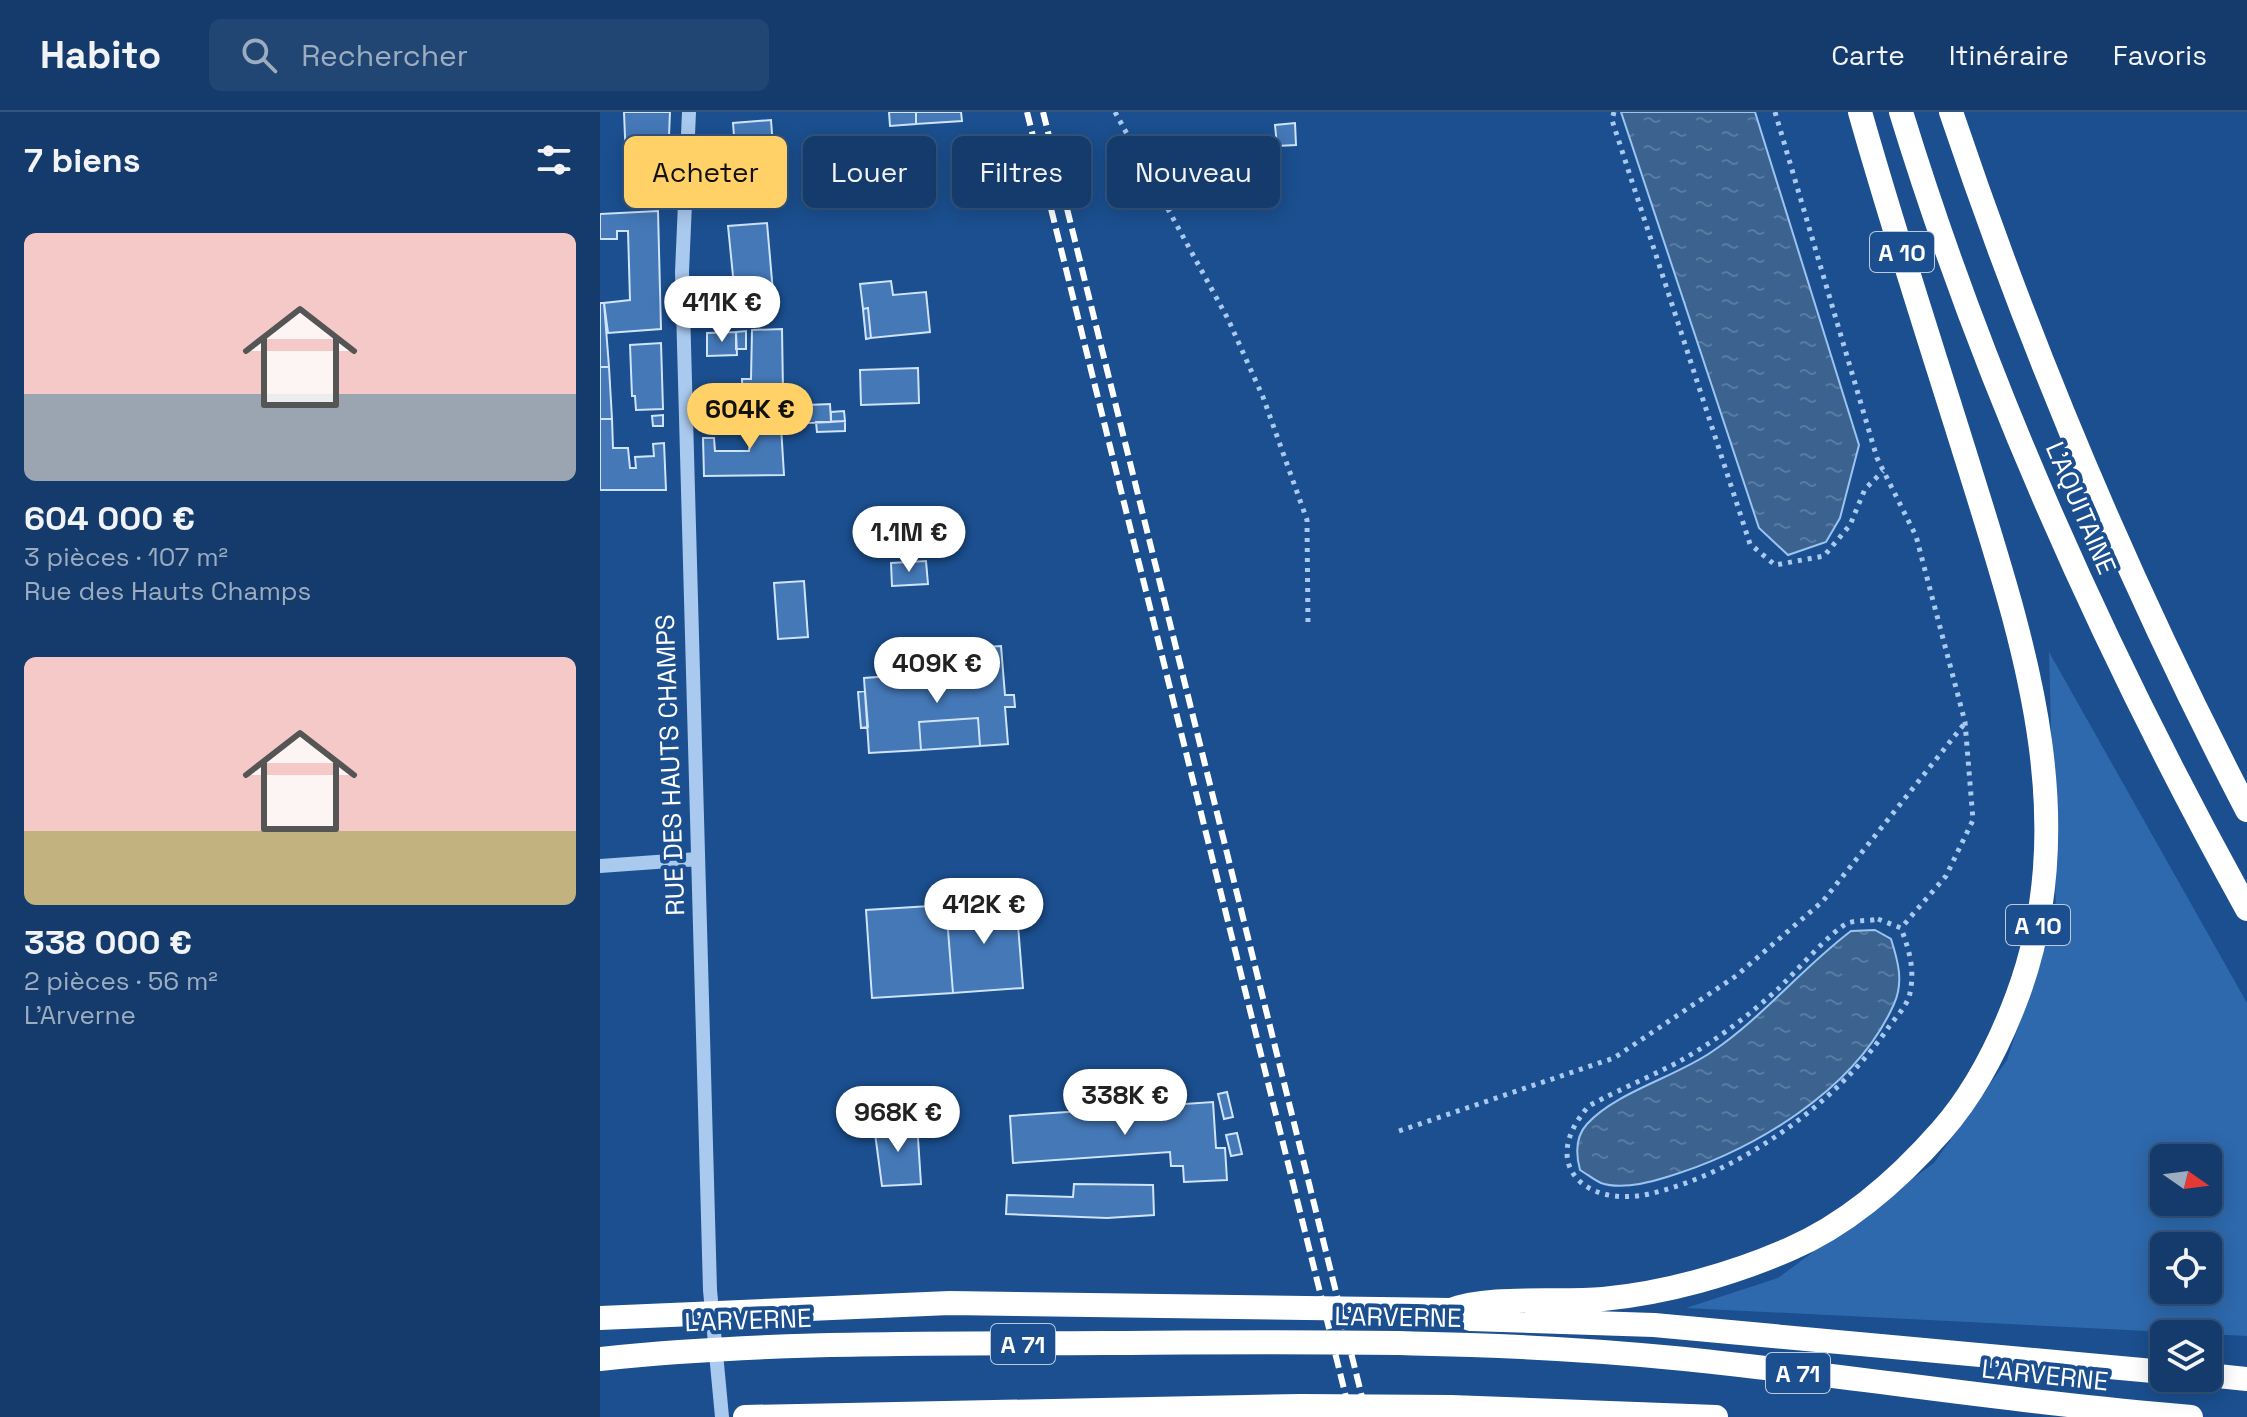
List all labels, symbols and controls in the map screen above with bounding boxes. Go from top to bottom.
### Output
search box [209,19,769,91]
text: Habito [40,31,161,79]
icon: search [237,33,281,77]
text: Rechercher [301,36,468,75]
text: Carte [1831,37,1905,73]
text: Itinéraire [1949,37,2069,73]
text: Favoris [2113,37,2207,73]
chip: Acheter [624,136,787,208]
chip: Louer [803,136,936,208]
chip: Filtres [952,136,1091,208]
chip: Nouveau [1107,136,1280,208]
icon: filters [532,138,576,182]
text: 7 biens [24,139,141,182]
road number: A 10 [1870,232,1934,272]
pin: 411K € [657,276,787,344]
icon: home [228,285,372,429]
text: 411K € [682,285,762,319]
pin: 604K € [685,383,815,451]
text: 604K € [705,392,795,426]
street label: L'AQUITAINE [2038,437,2124,579]
text: 604 000 € [24,497,195,540]
pin: 1.1M € [844,506,974,574]
text: 1.1M € [870,515,948,549]
text: 3 pièces · 107 m² [24,540,228,574]
text: Rue des Hauts Champs [24,574,311,608]
street label: RUE DES HAUTS CHAMPS [648,614,692,916]
pin: 409K € [872,637,1002,705]
text: 409K € [892,646,982,680]
icon: home [228,709,372,853]
pin: 412K € [919,878,1049,946]
text: 412K € [942,887,1026,921]
road number: A 10 [2006,905,2070,945]
text: 338 000 € [24,921,192,964]
text: 2 pièces · 56 m² [24,964,218,998]
text: L'Arverne [24,998,136,1032]
pin: 338K € [1060,1069,1190,1137]
text: 338K € [1081,1078,1169,1112]
pin: 968K € [833,1086,963,1154]
text: 968K € [854,1095,942,1129]
north arrow [2150,1144,2222,1216]
map controls [2150,1144,2222,1392]
button: locate [2150,1232,2222,1304]
street label: L'ARVERNE [1334,1299,1462,1335]
street label: L'ARVERNE [684,1301,812,1339]
button: layers [2150,1320,2222,1392]
road number: A 71 [991,1324,1055,1364]
street label: L'ARVERNE [1980,1351,2110,1399]
road number: A 71 [1766,1353,1830,1393]

